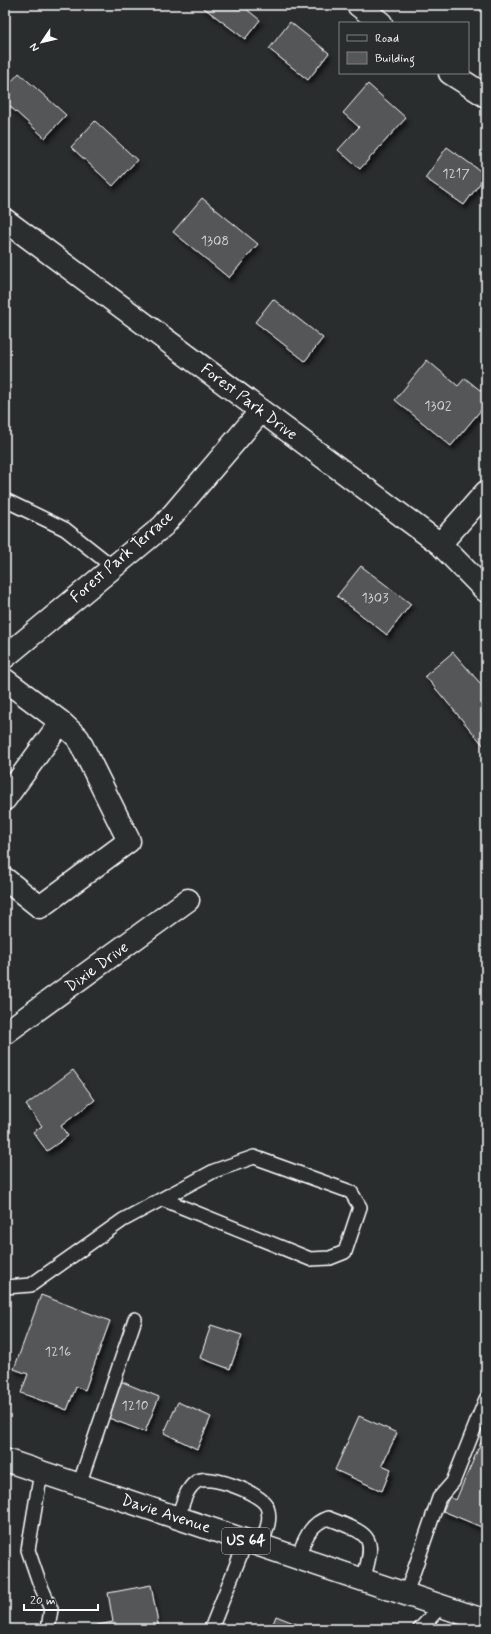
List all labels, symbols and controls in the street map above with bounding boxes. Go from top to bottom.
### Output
north arrow [22,22,62,62]
legend [339,22,469,74]
text: Road [375,31,399,47]
text: N [27,40,42,54]
text: Building [375,51,415,68]
house number: 1217 [442,165,470,183]
house number: 1308 [201,232,229,250]
street label: Forest Park Drive [196,359,302,445]
house number: 1302 [424,397,452,415]
street label: Forest Park Terrace [66,506,178,608]
house number: 1303 [362,589,388,607]
street label: Dixie Drive [61,937,133,997]
house number: 1216 [45,1343,71,1361]
house number: 1210 [122,1397,149,1415]
street label: Davie Avenue [119,1490,213,1538]
road number: US 64 [222,1528,270,1554]
scale bar [24,1586,98,1612]
text: 20 m [30,1593,56,1609]

